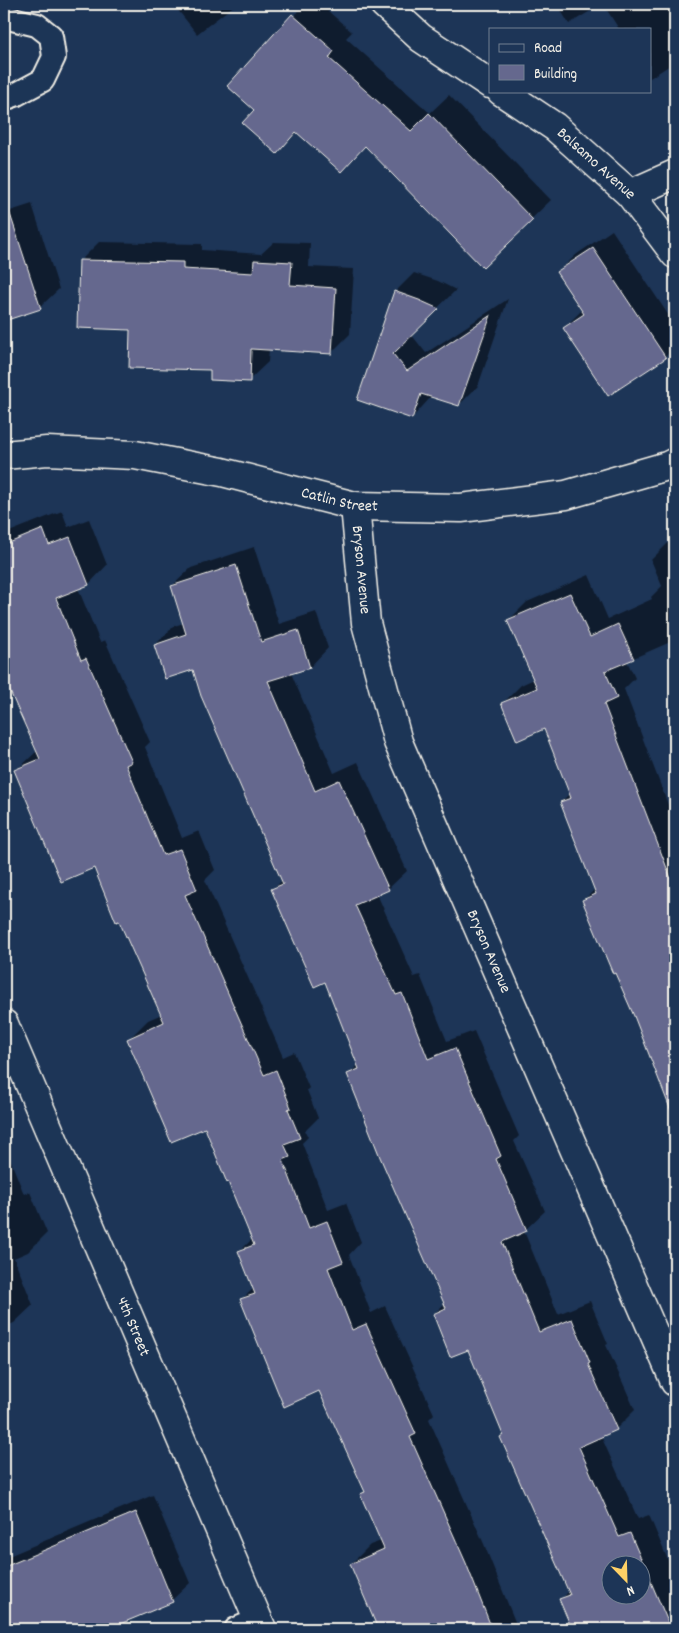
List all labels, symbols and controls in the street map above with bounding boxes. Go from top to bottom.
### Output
legend [489,28,652,92]
text: Road [534,38,562,60]
text: Building [534,64,577,86]
street label: Balsamo Avenue [552,122,642,204]
street label: Catlin Street [299,481,378,518]
street label: Bryson Avenue [345,524,377,615]
street label: Bryson Avenue [460,906,517,997]
street label: 4th Street [110,1293,156,1360]
north arrow [602,1556,652,1606]
text: N [623,1580,637,1601]

